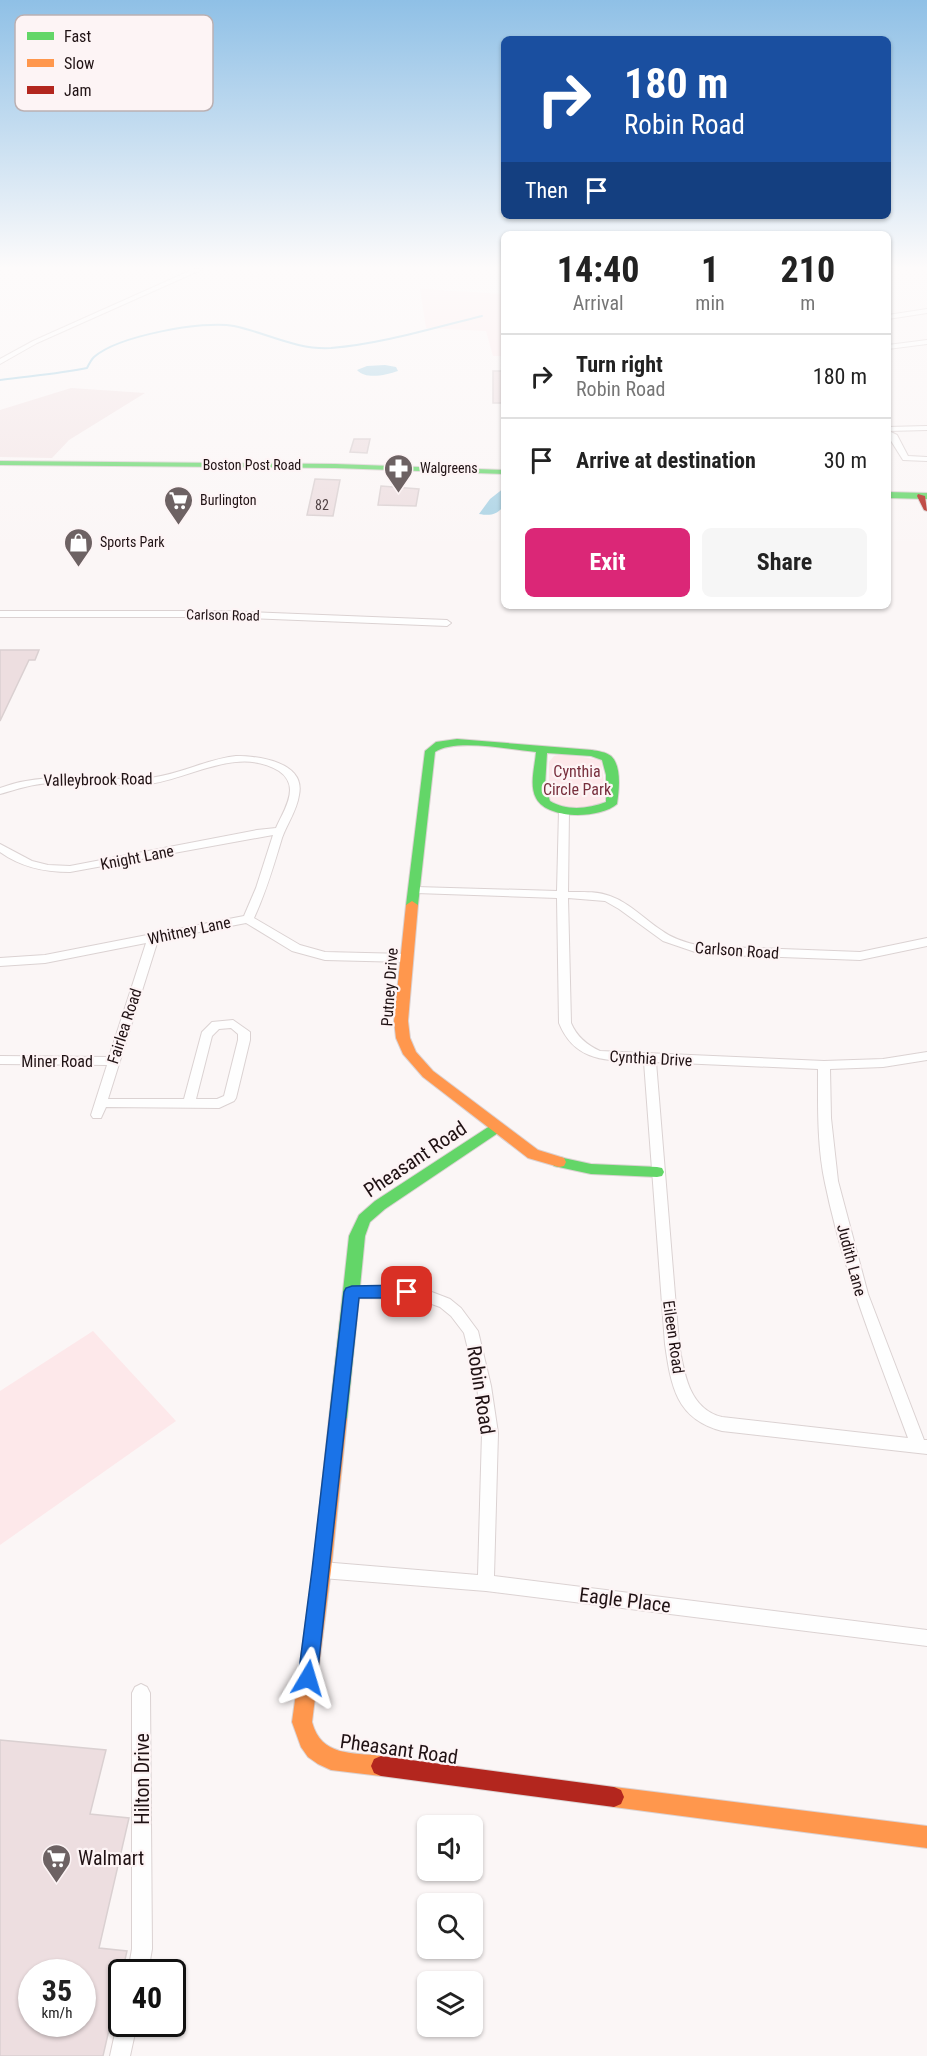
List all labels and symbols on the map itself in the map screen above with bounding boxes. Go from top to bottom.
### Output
legend [15,15,213,111]
text: Fast [64,27,91,46]
text: Slow [64,54,94,73]
text: Jam [64,81,91,100]
pharmacy icon: Walgreens [383,452,415,494]
street label: Boston Post Road [203,457,301,473]
place label: Walgreens [420,460,478,476]
supermarket icon: Burlington [163,484,195,526]
place label: Burlington [200,492,257,508]
house number: 82 [315,497,329,513]
shop icon: Sports Park [63,526,95,568]
place label: Sports Park [100,534,165,550]
street label: Carlson Road [186,606,260,624]
park label: Cynthia Circle Park [543,762,612,799]
street label: Valleybrook Road [43,769,153,790]
street label: Knight Lane [99,841,175,874]
street label: Whitney Lane [146,912,232,949]
street label: Carlson Road [694,938,780,963]
street label: Putney Drive [377,947,402,1027]
street label: Fairlea Road [103,986,146,1066]
street label: Cynthia Drive [609,1047,693,1070]
street label: Miner Road [21,1052,93,1071]
street label: Pheasant Road [359,1116,471,1202]
street label: Judith Lane [833,1222,870,1298]
pin [381,1266,432,1317]
street label: Eileen Road [659,1299,688,1375]
street label: Robin Road [462,1344,500,1436]
street label: Eagle Place [578,1582,672,1618]
position arrow [276,1646,340,1710]
street label: Pheasant Road [339,1729,459,1769]
street label: Hilton Drive [130,1733,154,1825]
supermarket icon: Walmart [41,1842,73,1884]
place label: Walmart [78,1846,144,1870]
speed limit sign: 40 [108,1959,186,2037]

